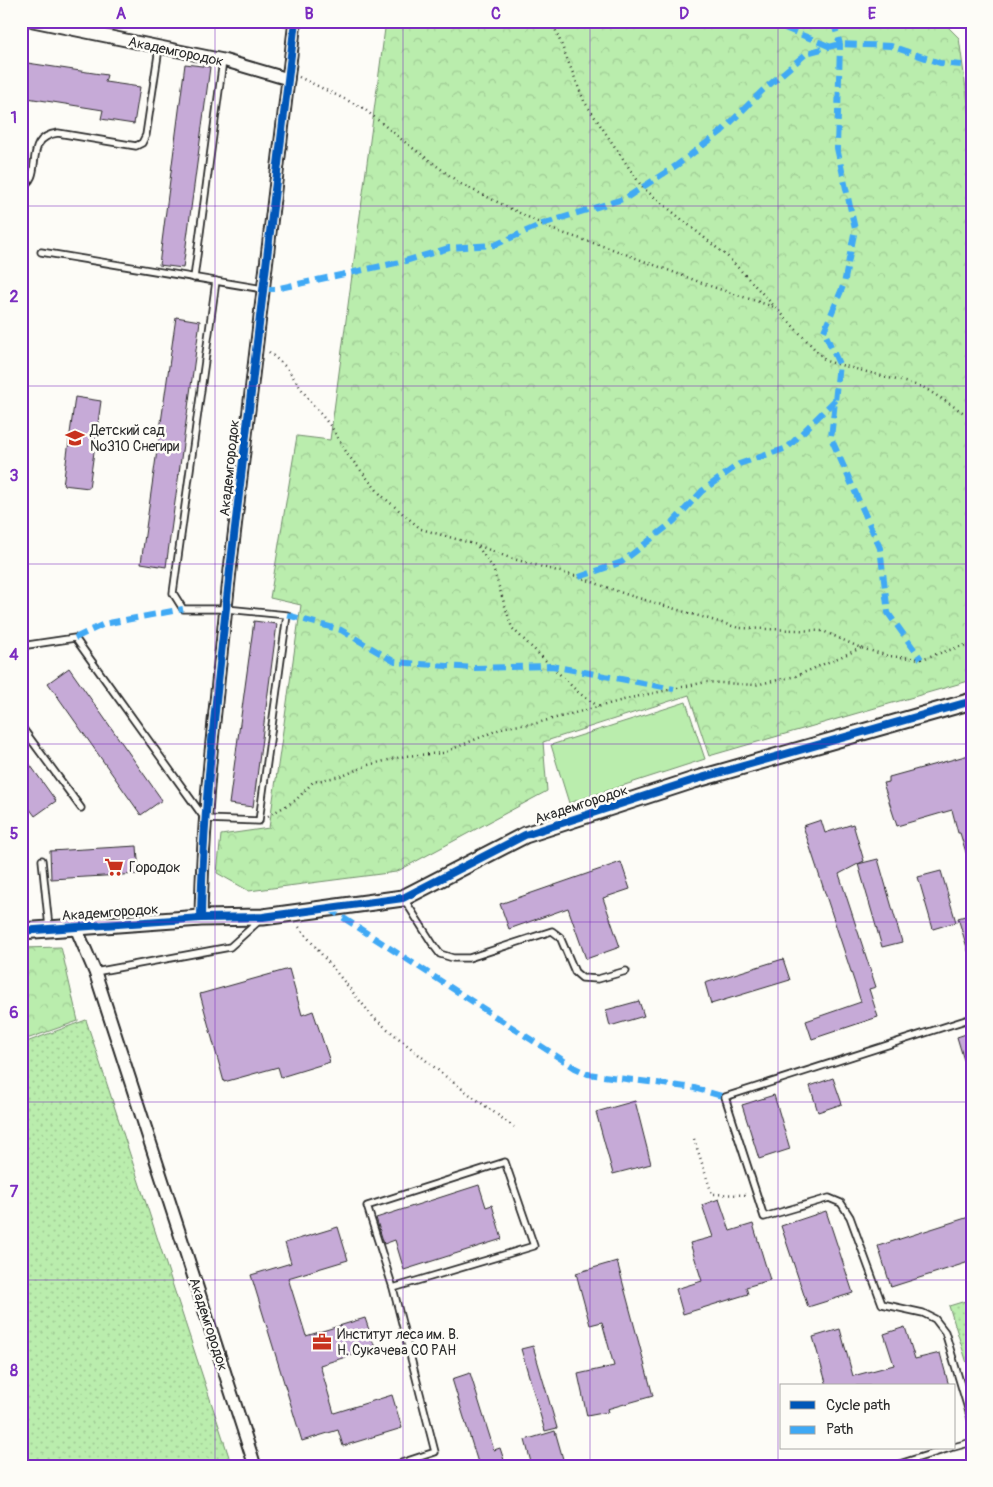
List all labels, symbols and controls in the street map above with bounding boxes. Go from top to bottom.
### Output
text: A [116,4,127,24]
text: B [304,4,314,24]
text: C [491,4,501,24]
text: D [679,4,689,24]
text: E [868,4,877,24]
street label: Академгородок [127,33,225,70]
text: 1 [11,108,17,128]
text: 2 [10,287,19,307]
street label: Академгородок [216,419,243,517]
place label: Детский сад №310 Снегири [89,422,179,455]
school or university icon: Детский сад №310 Снегири [64,427,86,449]
text: 3 [10,466,19,486]
text: 4 [9,645,19,665]
street label: Академгородок [532,781,630,828]
text: 5 [10,824,19,844]
supermarket icon: Городок [103,856,125,878]
place label: Городок [129,859,181,876]
street label: Академгородок [61,901,159,924]
text: 6 [9,1003,19,1023]
text: 7 [10,1182,19,1202]
street label: Академгородок [185,1275,232,1373]
place label: Институт леса им. В. Н. Сукачева СО РАН [337,1326,459,1359]
office icon: Институт леса им. В. Н. Сукачева СО РАН [311,1331,333,1353]
text: 8 [10,1361,18,1381]
legend [780,1384,956,1450]
text: Cycle path [826,1396,890,1415]
text: Path [826,1420,853,1439]

